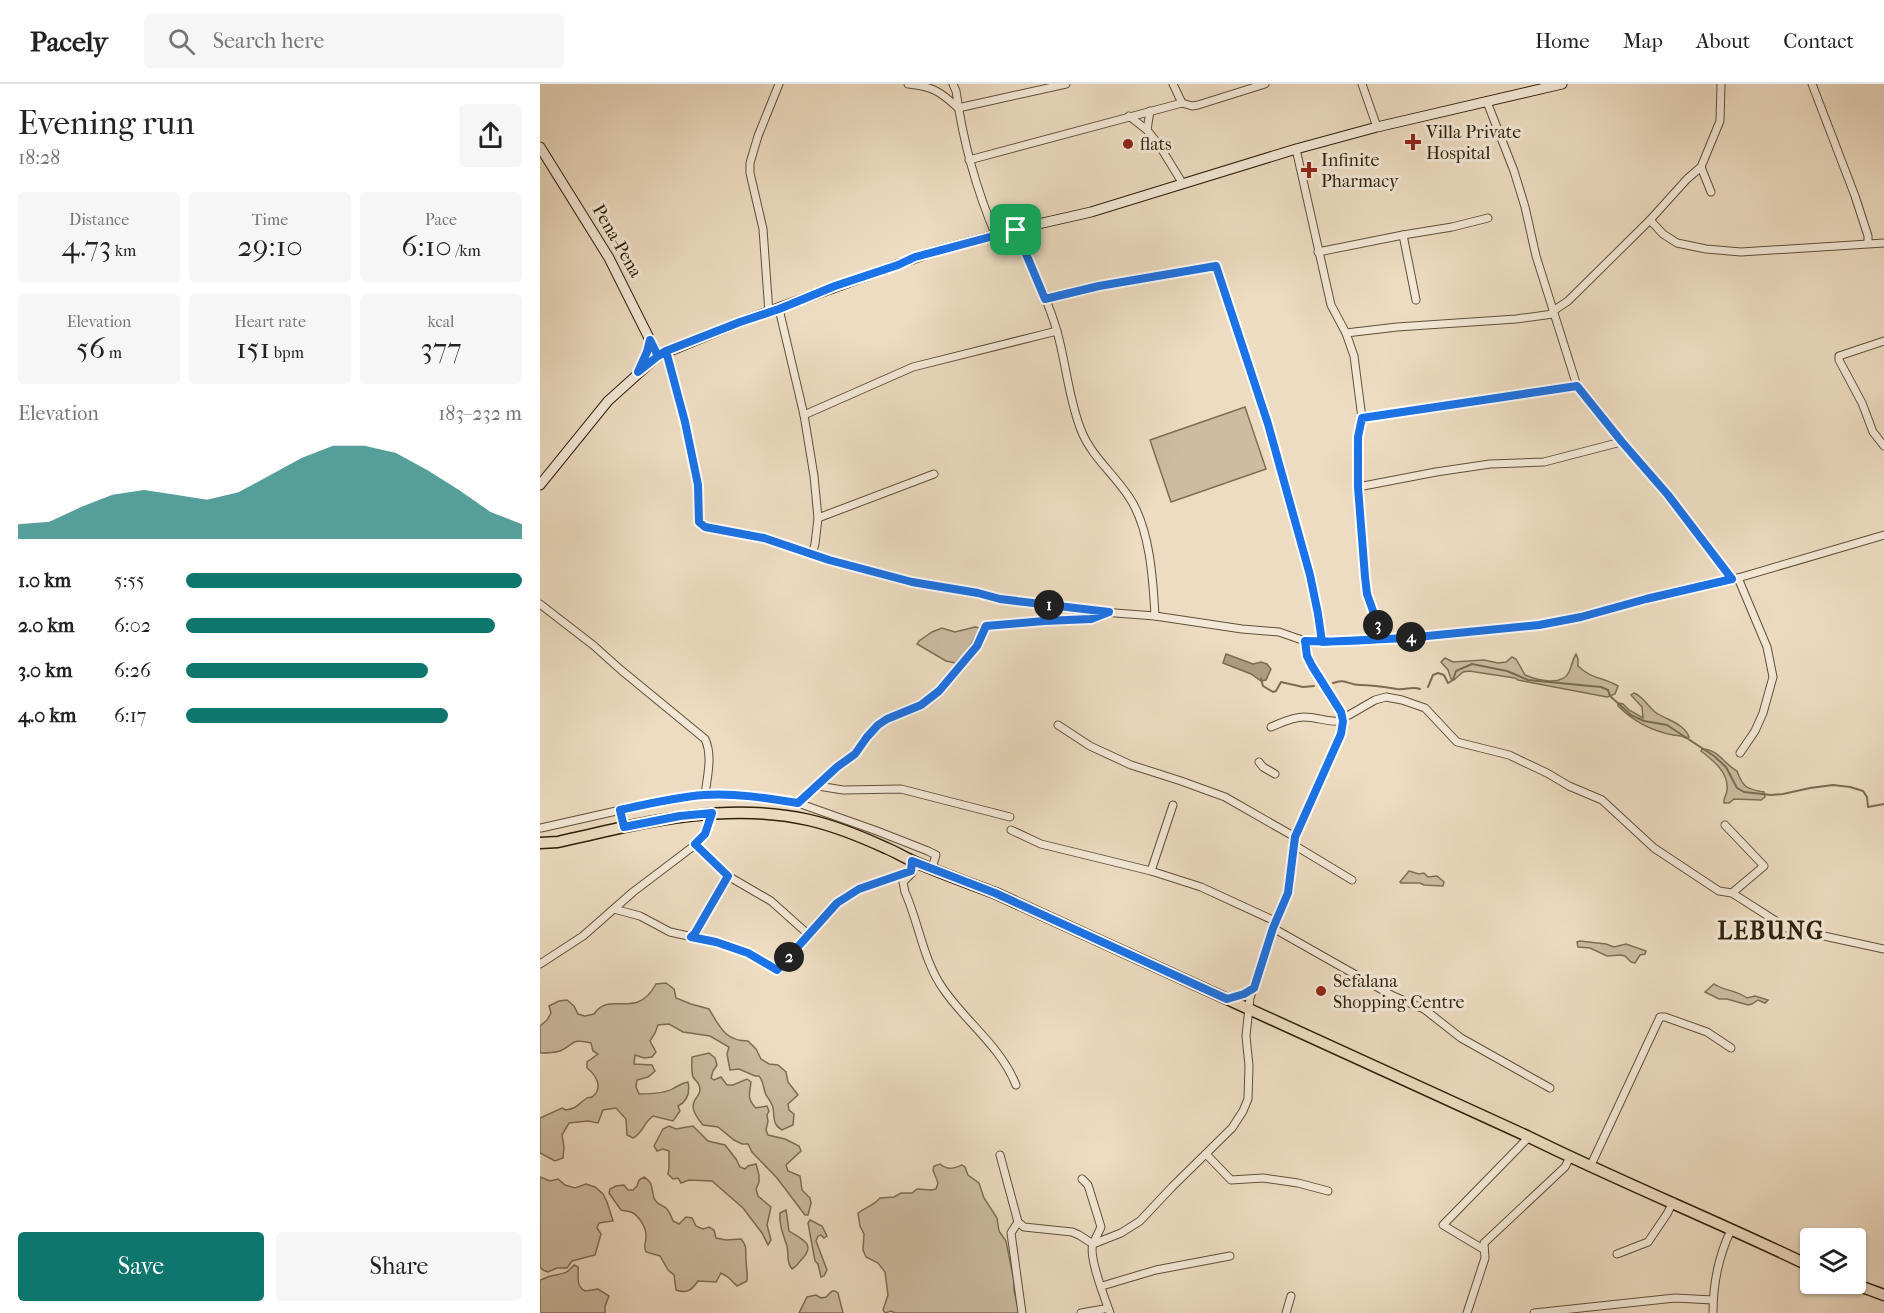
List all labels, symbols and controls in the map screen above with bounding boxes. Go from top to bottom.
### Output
search box [144,14,564,68]
text: Pacely [30,25,108,58]
icon: search [165,25,198,58]
text: Search here [213,28,324,54]
text: Home [1535,29,1590,53]
text: Map [1623,29,1663,53]
text: About [1696,29,1750,53]
text: Contact [1783,29,1854,53]
text: Evening run [18,104,195,143]
button: share [459,104,522,167]
place label: Villa Private Hospital [1425,122,1521,164]
marker: Villa Private Hospital [1404,133,1422,151]
place label: flats [1140,134,1172,155]
marker: flats [1121,137,1135,151]
text: 18:28 [18,146,60,169]
place label: Infinite Pharmacy [1321,150,1400,192]
marker: Infinite Pharmacy [1302,163,1316,177]
street label: Pena-Pena [588,201,647,282]
pin [990,204,1041,255]
text: Distance [69,210,129,229]
text: Time [252,210,288,229]
text: Pace [425,210,457,229]
icon: arrive [999,213,1032,246]
text: 4.73 [62,229,111,264]
text: 29:10 [237,229,303,264]
text: 6:10 [401,229,452,264]
text: km [111,241,136,260]
text: /km [452,241,481,260]
text: Elevation [67,312,131,331]
text: Heart rate [234,312,306,331]
text: kcal [428,312,454,331]
text: 56 [76,331,105,366]
text: 151 [236,331,270,366]
text: 377 [420,331,462,366]
text: m [105,343,122,362]
text: bpm [270,343,304,362]
text: Elevation [18,402,99,425]
text: 183–232 m [438,402,522,425]
text: 1.0 km [18,569,71,592]
text: 5:55 [114,569,145,592]
pin: 1 [1034,590,1064,620]
text: 1 [1046,595,1052,614]
pin: 3 [1363,610,1393,640]
text: 2.0 km [18,614,74,637]
text: 6:02 [114,614,151,637]
text: 3 [1375,615,1381,634]
pin: 4 [1396,622,1426,652]
text: 4 [1406,627,1416,646]
text: 3.0 km [18,659,72,682]
text: 6:26 [114,659,151,682]
text: 4.0 km [18,704,76,727]
text: 6:17 [114,704,146,727]
district label: LEBUNG [1717,917,1825,945]
pin: 2 [774,942,804,972]
text: 2 [785,947,793,966]
place label: Sefalana Shopping Centre [1333,971,1464,1013]
marker: Sefalana Shopping Centre [1314,984,1328,998]
map controls [1800,1228,1866,1294]
button: layers [1800,1228,1866,1294]
button: Save [18,1232,264,1301]
button: Share [276,1232,522,1301]

